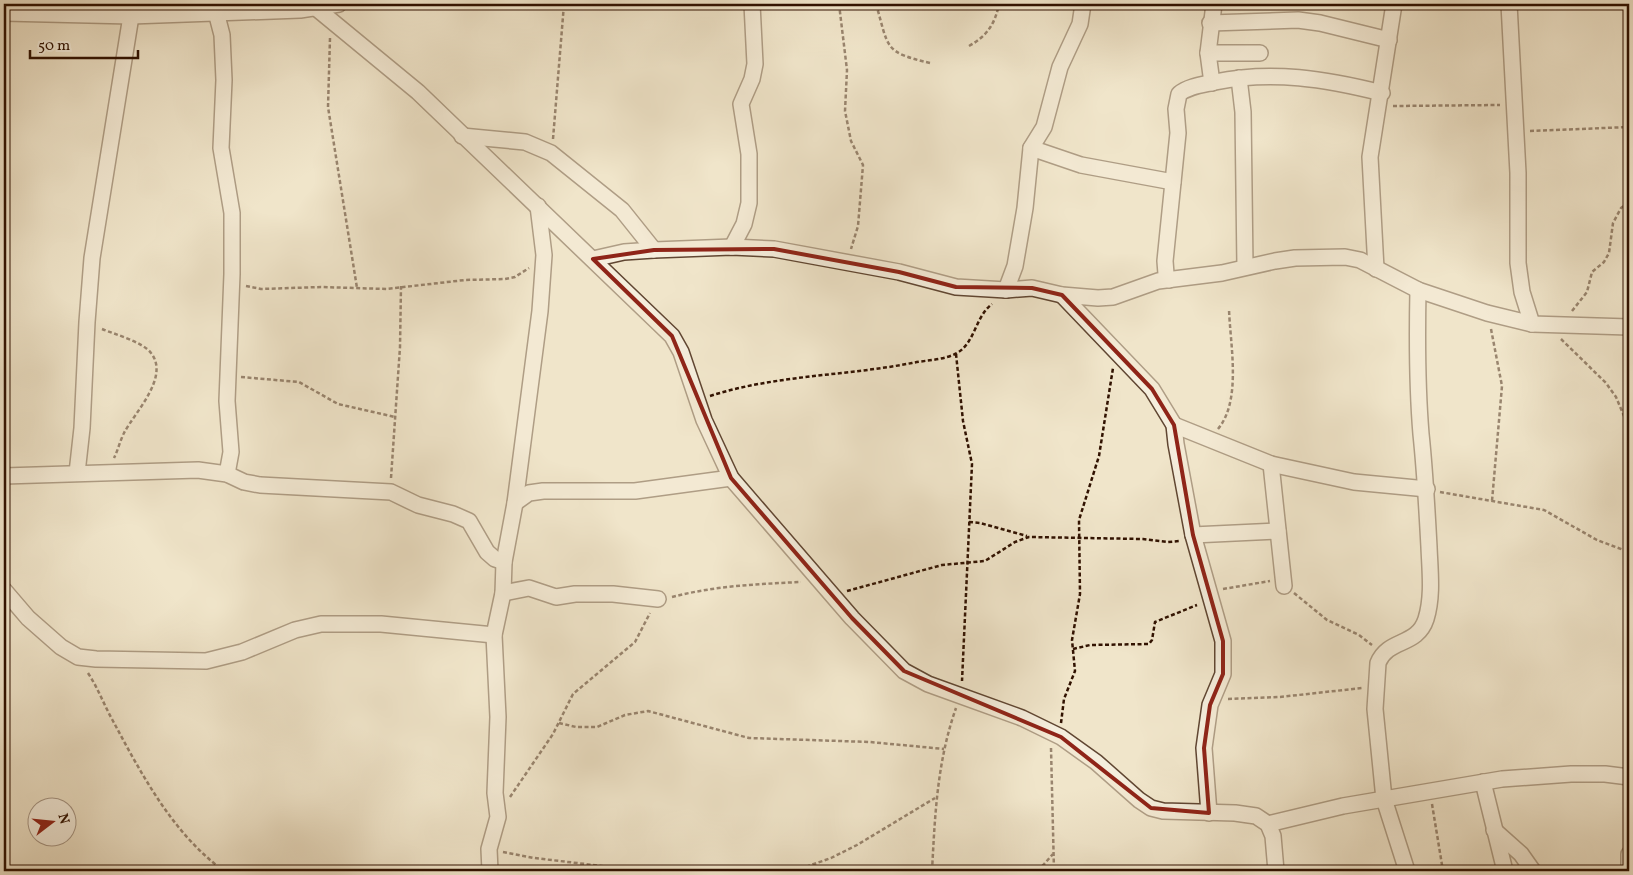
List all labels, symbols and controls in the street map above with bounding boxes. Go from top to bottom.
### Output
scale bar [30,28,138,60]
text: 50 m [38,36,70,57]
north arrow [28,798,78,848]
text: N [53,811,74,826]

